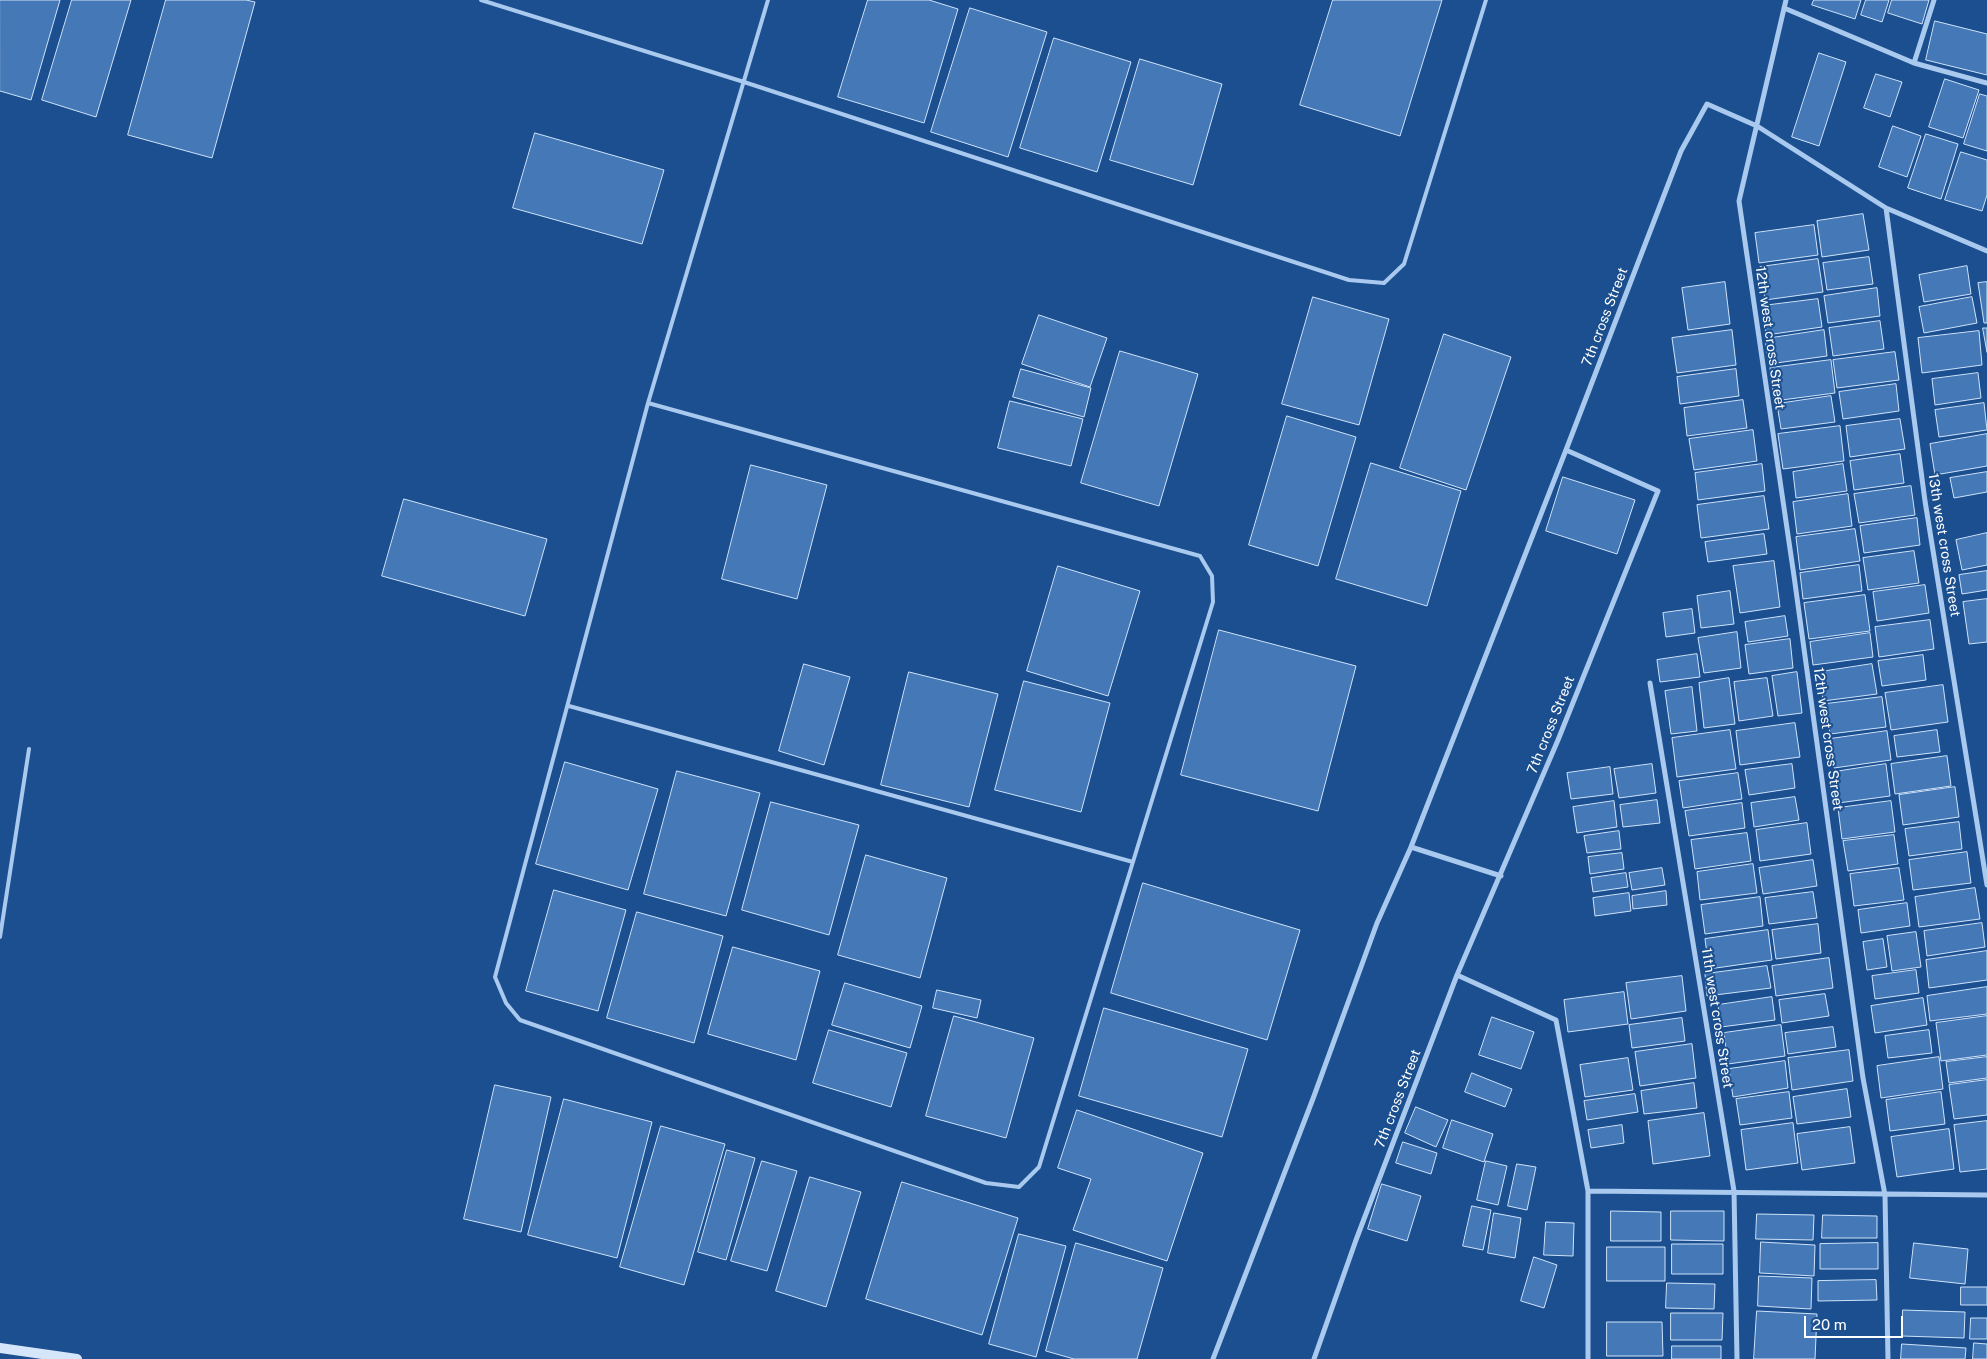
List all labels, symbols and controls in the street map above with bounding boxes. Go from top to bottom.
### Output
street label: 7th cross Street [1578,265,1632,369]
street label: 12th west cross Street [1752,265,1788,411]
street label: 13th west cross Street [1924,472,1964,618]
street label: 12th west cross Street [1810,666,1846,812]
street label: 7th cross Street [1524,673,1578,777]
street label: 11th west cross Street [1698,947,1736,1089]
street label: 7th cross Street [1371,1047,1425,1151]
scale bar [1807,1306,1906,1338]
text: 20 m [1812,1316,1847,1333]

